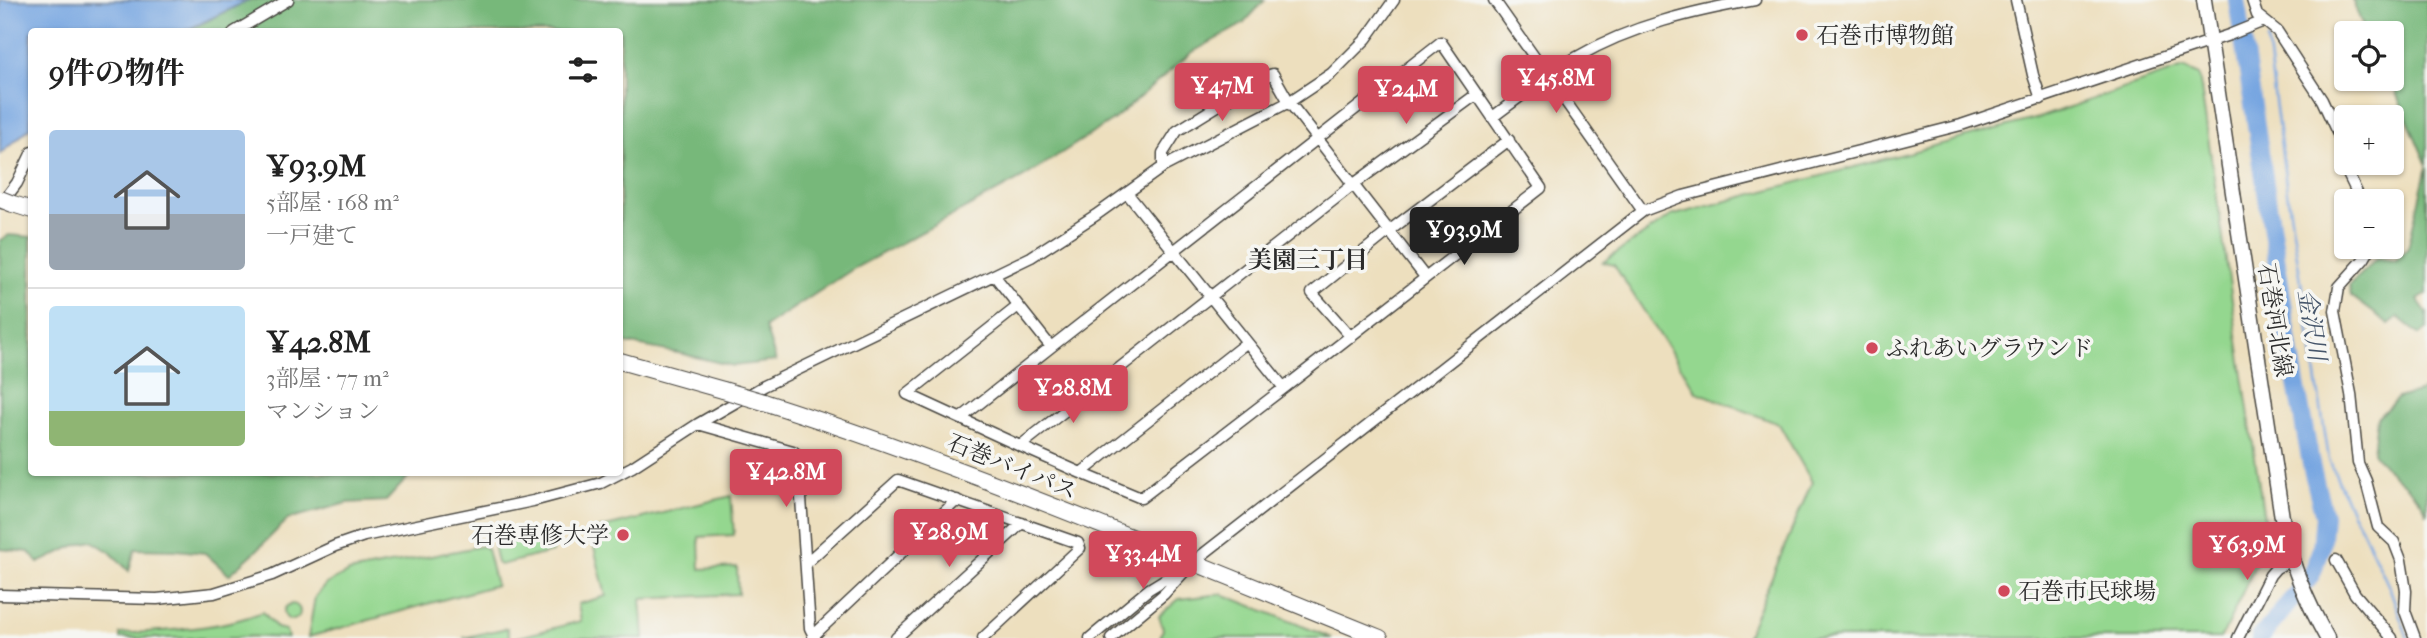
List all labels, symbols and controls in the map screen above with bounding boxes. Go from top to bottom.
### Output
map controls [2334,21,2404,259]
button: locate [2334,21,2404,91]
place label: 石巻市博物館 [1816,22,1954,49]
marker: 石巻市博物館 [1794,27,1810,43]
icon: filters [564,51,602,89]
pin: ¥45.8M [1499,55,1613,115]
text: 9件の物件 [49,56,185,91]
pin: ¥47M [1181,64,1263,123]
text: ¥45.8M [1517,64,1595,91]
pin: ¥24M [1365,66,1447,126]
text: ¥47M [1191,72,1253,99]
text: ¥24M [1374,75,1438,102]
button: + [2334,105,2404,175]
text: ¥93.9M [266,149,366,184]
icon: home [105,158,189,242]
text: 5部屋 · 168 m² [266,189,399,216]
button: − [2334,189,2404,259]
pin: ¥93.9M [1407,208,1521,267]
text: ¥93.9M [1426,216,1502,243]
text: 一戸建て [266,222,358,249]
district label: 美園三丁目 [1248,246,1368,274]
street label: 石巻河北線 [2253,261,2297,379]
water label: 金沢川 [2293,287,2332,366]
text: ¥42.8M [266,325,371,360]
icon: home [105,334,189,418]
place label: ふれあいグラウンド [1886,335,2093,362]
marker: ふれあいグラウンド [1864,340,1880,356]
text: 3部屋 · 77 m² [266,365,389,392]
pin: ¥28.8M [1016,366,1130,425]
text: ¥28.8M [1034,374,1112,401]
text: マンション [266,398,380,425]
street label: 石巻バイパス [943,429,1081,505]
pin: ¥42.8M [729,449,843,509]
text: ¥42.8M [746,458,826,485]
pin: ¥28.9M [892,510,1006,569]
text: ¥28.9M [910,518,988,545]
place label: 石巻専修大学 [471,522,609,549]
pin: ¥63.9M [2190,522,2304,582]
marker: 石巻専修大学 [615,527,631,543]
text: ¥63.9M [2209,531,2286,558]
pin: ¥33.4M [1086,532,1200,591]
text: ¥33.4M [1105,540,1181,567]
place label: 石巻市民球場 [2018,578,2156,605]
marker: 石巻市民球場 [1996,583,2012,599]

